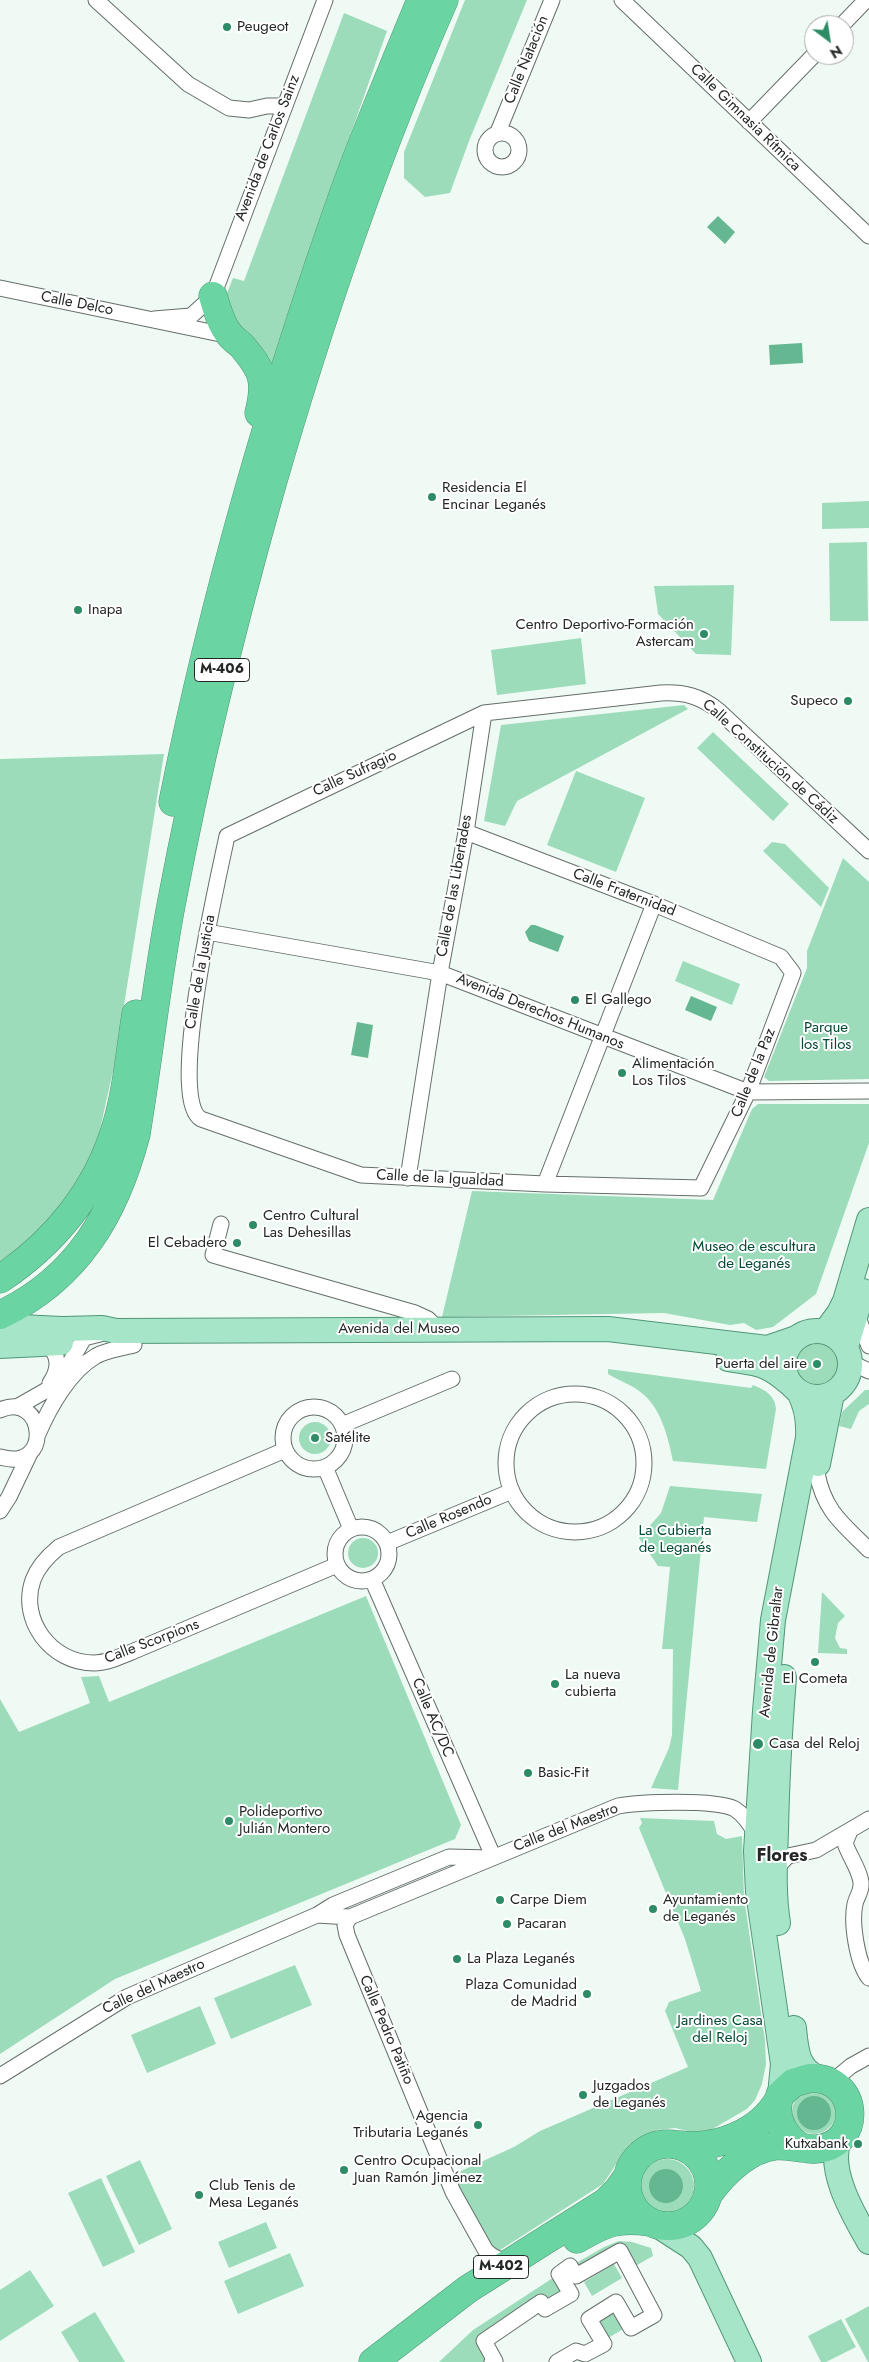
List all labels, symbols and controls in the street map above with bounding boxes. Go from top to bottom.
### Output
street label: Calle Natación [501,13,553,107]
north arrow [804,15,854,65]
place label: Peugeot [237,18,288,36]
marker: Peugeot [221,21,233,33]
text: N [826,41,846,63]
street label: Calle Gimnasia Rítmica [686,61,804,175]
street label: Avenida de Carlos Sainz [232,72,304,224]
street label: Calle Delco [39,288,115,320]
place label: Residencia El Encinar Leganés [442,479,546,514]
marker: Residencia El Encinar Leganés [426,491,438,503]
place label: Inapa [88,601,123,619]
marker: Inapa [72,604,84,616]
place label: Centro Deportivo-Formación Astercam [515,616,694,651]
marker: Centro Deportivo-Formación Astercam [698,628,710,640]
road number: M-406 [194,658,250,682]
place label: Supeco [790,692,838,710]
marker: Supeco [842,695,854,707]
street label: Calle Constitución de Cádiz [698,696,842,828]
street label: Calle Sufragio [310,747,400,801]
street label: Calle de las Libertades [434,814,476,958]
street label: Calle Fraternidad [570,865,678,921]
street label: Calle de la Justicia [182,913,220,1031]
street label: Avenida Derechos Humanos [454,970,626,1054]
place label: El Gallego [585,991,651,1009]
marker: El Gallego [569,994,581,1006]
park label: Parque los Tilos [801,1019,851,1054]
street label: Calle de la Paz [728,1026,780,1120]
place label: Alimentación Los Tilos [632,1055,714,1090]
marker: Alimentación Los Tilos [616,1067,628,1079]
street label: Calle de la Igualdad [376,1167,504,1191]
place label: Centro Cultural Las Dehesillas [263,1207,359,1242]
marker: Centro Cultural Las Dehesillas [247,1219,259,1231]
place label: El Cebadero [148,1234,227,1252]
marker: El Cebadero [231,1237,243,1249]
park label: Museo de escultura de Leganés [692,1238,816,1273]
street label: Avenida del Museo [338,1320,460,1338]
place label: Puerta del aire [715,1355,807,1373]
marker: Puerta del aire [811,1358,823,1370]
place label: Satélite [325,1429,370,1447]
marker: Satélite [309,1432,321,1444]
street label: Calle Rosendo [403,1491,495,1543]
park label: La Cubierta de Leganés [639,1522,711,1557]
street label: Avenida de Gibraltar [756,1585,788,1719]
street label: Calle Scorpions [102,1616,202,1668]
marker: El Cometa [809,1656,821,1668]
place label: La nueva cubierta [565,1666,621,1701]
place label: El Cometa [783,1670,847,1688]
street label: Calle AC/DC [407,1676,457,1760]
marker: La nueva cubierta [549,1678,561,1690]
place label: Casa del Reloj [769,1735,860,1753]
marker: Casa del Reloj [751,1737,765,1751]
place label: Basic-Fit [538,1764,589,1782]
marker: Basic-Fit [522,1767,534,1779]
street label: Calle del Maestro [511,1800,621,1856]
place label: Polideportivo Julián Montero [239,1803,330,1838]
marker: Polideportivo Julián Montero [223,1815,235,1827]
district label: Flores [756,1846,808,1868]
place label: Carpe Diem [510,1891,587,1909]
place label: Ayuntamiento de Leganés [663,1891,748,1926]
marker: Carpe Diem [494,1894,506,1906]
marker: Ayuntamiento de Leganés [647,1903,659,1915]
place label: Pacaran [517,1915,567,1933]
marker: Pacaran [501,1918,513,1930]
place label: La Plaza Leganés [467,1950,575,1968]
marker: La Plaza Leganés [451,1953,463,1965]
street label: Calle del Maestro [100,1955,208,2019]
street label: Calle Pedro Patiño [355,1973,417,2087]
place label: Plaza Comunidad de Madrid [465,1976,577,2011]
marker: Plaza Comunidad de Madrid [581,1988,593,2000]
park label: Jardines Casa del Reloj [677,2012,763,2047]
place label: Juzgados de Leganés [593,2077,666,2112]
marker: Juzgados de Leganés [577,2089,589,2101]
place label: Agencia Tributaria Leganés [353,2107,468,2142]
marker: Agencia Tributaria Leganés [472,2119,484,2131]
place label: Kutxabank [785,2135,848,2153]
marker: Kutxabank [852,2138,864,2150]
place label: Centro Ocupacional Juan Ramón Jiménez [354,2152,482,2187]
marker: Centro Ocupacional Juan Ramón Jiménez [338,2164,350,2176]
place label: Club Tenis de Mesa Leganés [209,2177,299,2212]
marker: Club Tenis de Mesa Leganés [193,2189,205,2201]
road number: M-402 [474,2256,528,2278]

